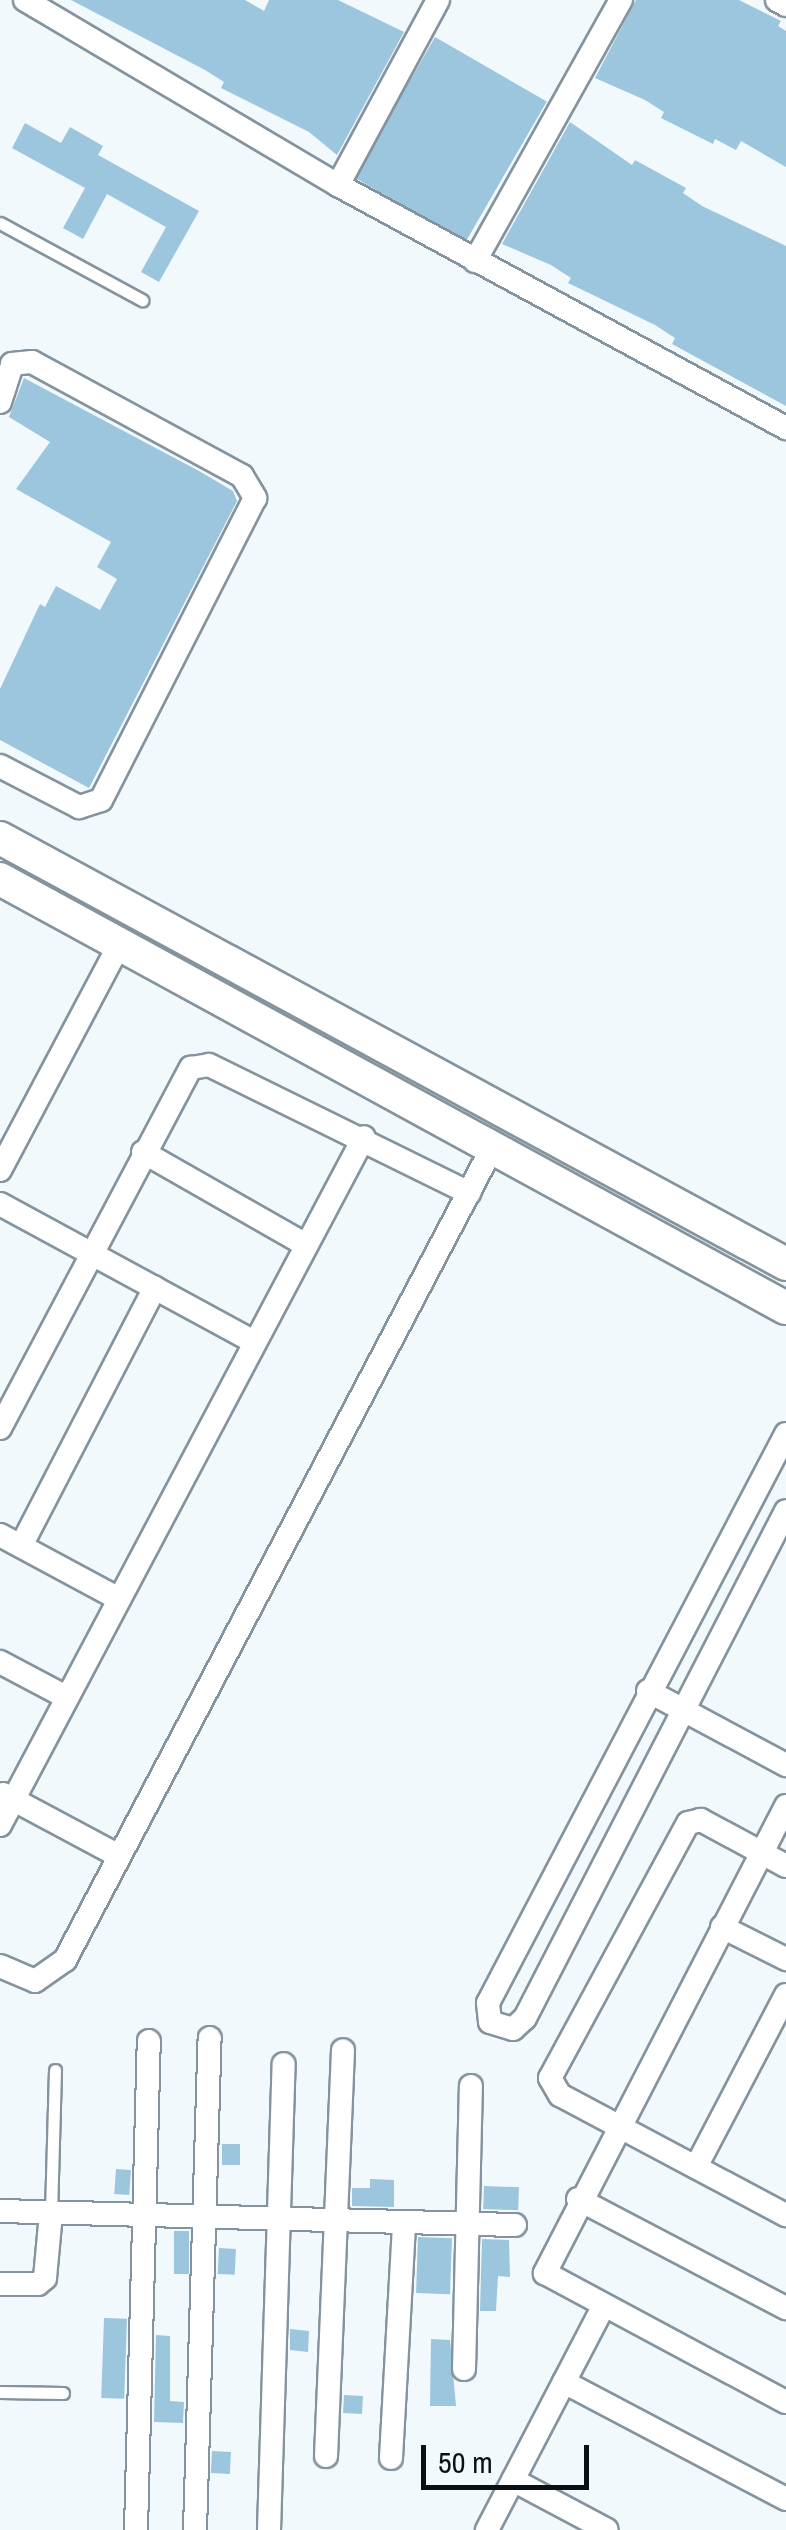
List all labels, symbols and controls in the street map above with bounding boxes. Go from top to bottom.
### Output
scale bar [426,2425,594,2487]
text: 50 m [438,2442,493,2482]

